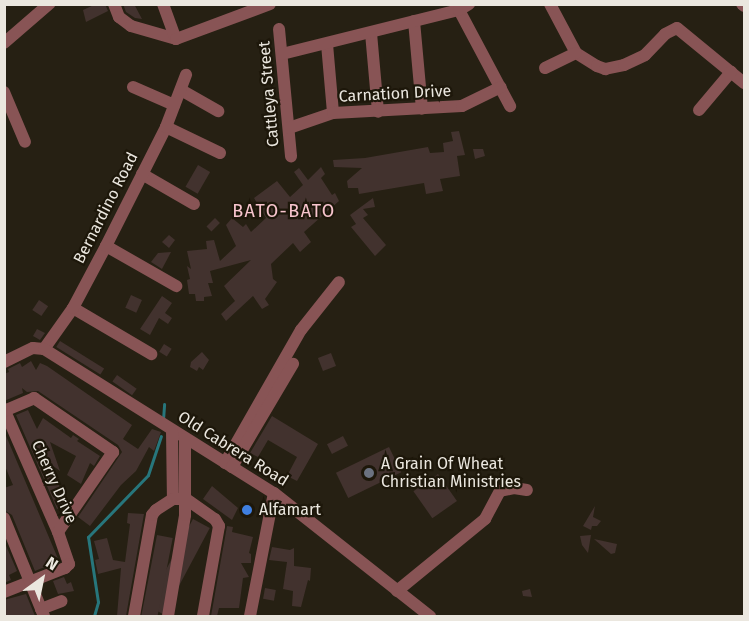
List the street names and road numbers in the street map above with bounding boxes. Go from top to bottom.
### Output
street label: Cattleya Street [255,40,283,148]
street label: Carnation Drive [338,81,452,107]
street label: Bernardino Road [70,149,142,267]
street label: Old Cabrera Road [174,407,292,491]
street label: Cherry Drive [27,437,81,527]

